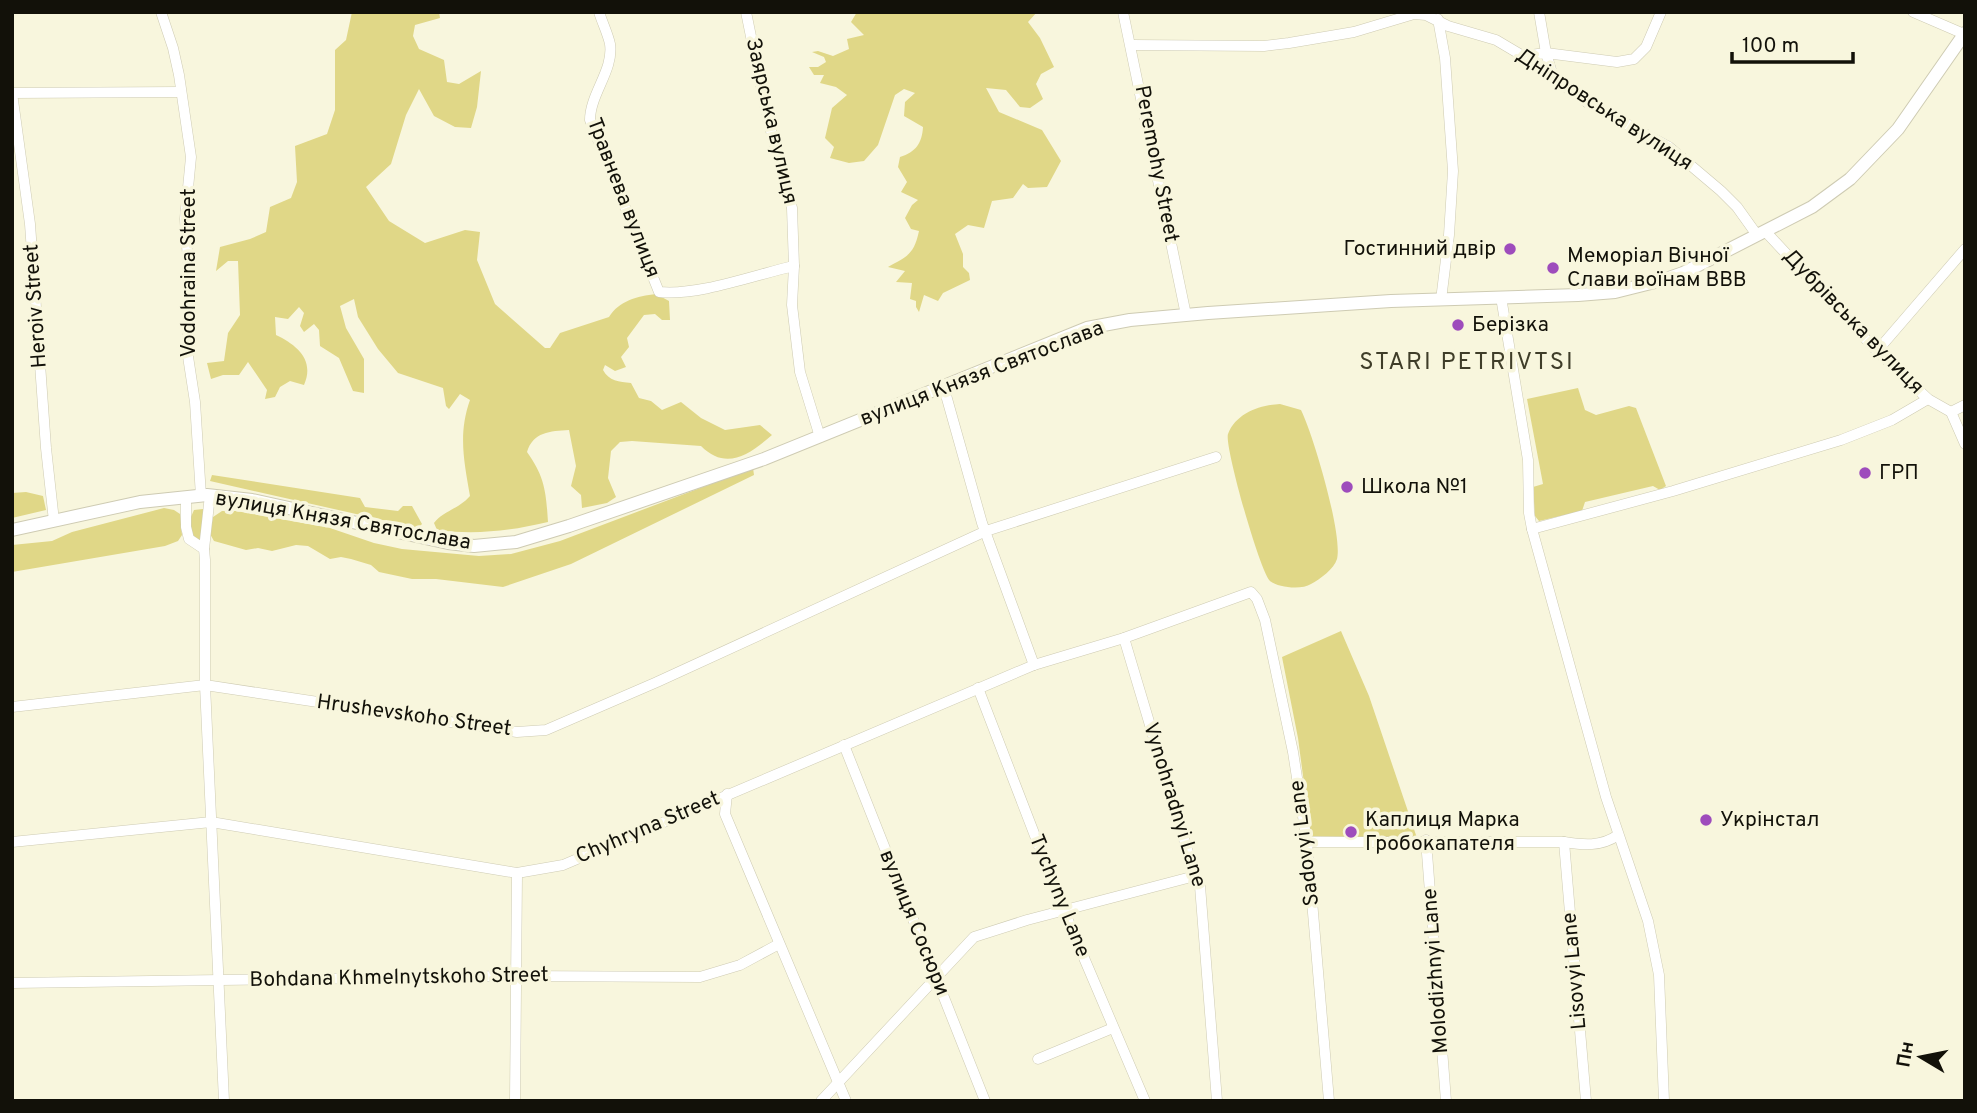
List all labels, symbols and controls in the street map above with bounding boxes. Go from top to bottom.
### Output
scale bar [1732,21,1853,65]
text: 100 m [1742,33,1799,60]
street label: Заярська вулиця [739,35,803,207]
street label: Дніпровська вулиця [1510,43,1698,177]
street label: Peremohy Street [1128,83,1184,245]
street label: Травнева вулиця [580,114,666,282]
street label: Vodohraina Street [176,188,203,358]
place label: Гостинний двір [1344,236,1496,263]
marker: Гостинний двір [1502,241,1518,257]
street label: Heroiv Street [18,243,54,369]
place label: Меморіал Вічної Слави воїнам ВВВ [1567,243,1747,294]
street label: Дубрівська вулиця [1777,244,1929,400]
marker: Меморіал Вічної Слави воїнам ВВВ [1545,260,1561,276]
place label: Берізка [1472,312,1549,339]
street label: вулиця Князя Святослава [856,315,1108,433]
marker: Берізка [1450,317,1466,333]
district label: STARI PETRIVTSI [1359,348,1575,378]
place label: ГРП [1879,460,1919,487]
marker: ГРП [1857,465,1873,481]
place label: Школа №1 [1361,474,1468,501]
marker: Школа №1 [1339,479,1355,495]
street label: вулиця Князя Святослава [213,485,473,557]
street label: Hrushevskoho Street [315,689,513,743]
street label: Vynohradnyi Lane [1136,719,1212,891]
street label: Sadovyi Lane [1284,779,1326,907]
street label: Chyhryna Street [572,785,724,871]
place label: Каплиця Марка Гробокапателя [1365,807,1520,858]
place label: Укрінстал [1720,807,1819,834]
marker: Укрінстал [1698,812,1714,828]
marker: Каплиця Марка Гробокапателя [1343,824,1359,840]
street label: Tychyny Lane [1022,831,1096,961]
street label: вулиця Сосюри [872,846,956,1000]
street label: Molodizhnyi Lane [1417,887,1455,1055]
street label: Lisovyi Lane [1556,911,1594,1031]
street label: Bohdana Khmelnytskoho Street [249,962,549,994]
north arrow [1886,1022,1956,1092]
text: Пн [1892,1040,1920,1069]

